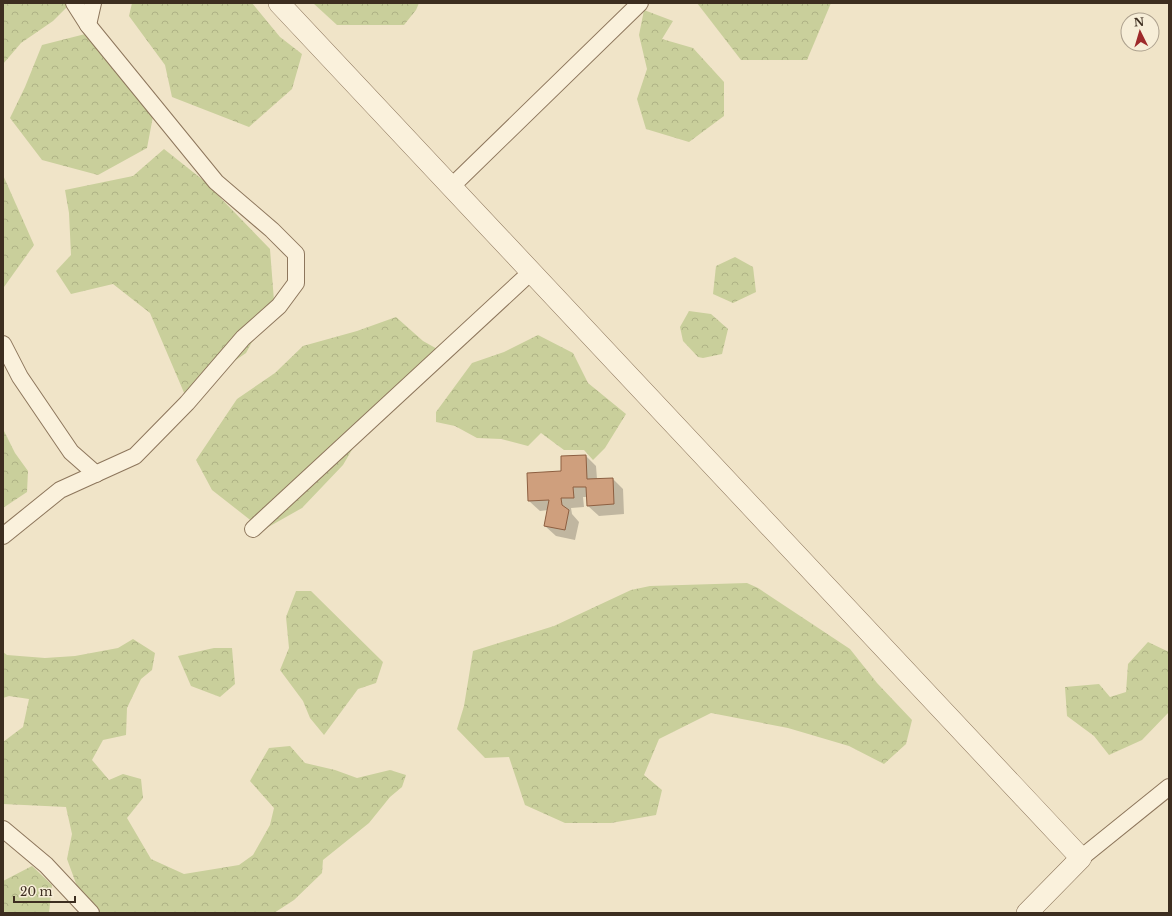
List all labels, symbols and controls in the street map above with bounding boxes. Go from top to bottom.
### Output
north arrow [1120,12,1160,52]
text: N [1133,15,1146,29]
scale bar [14,878,75,904]
text: 20 m [20,884,52,899]

